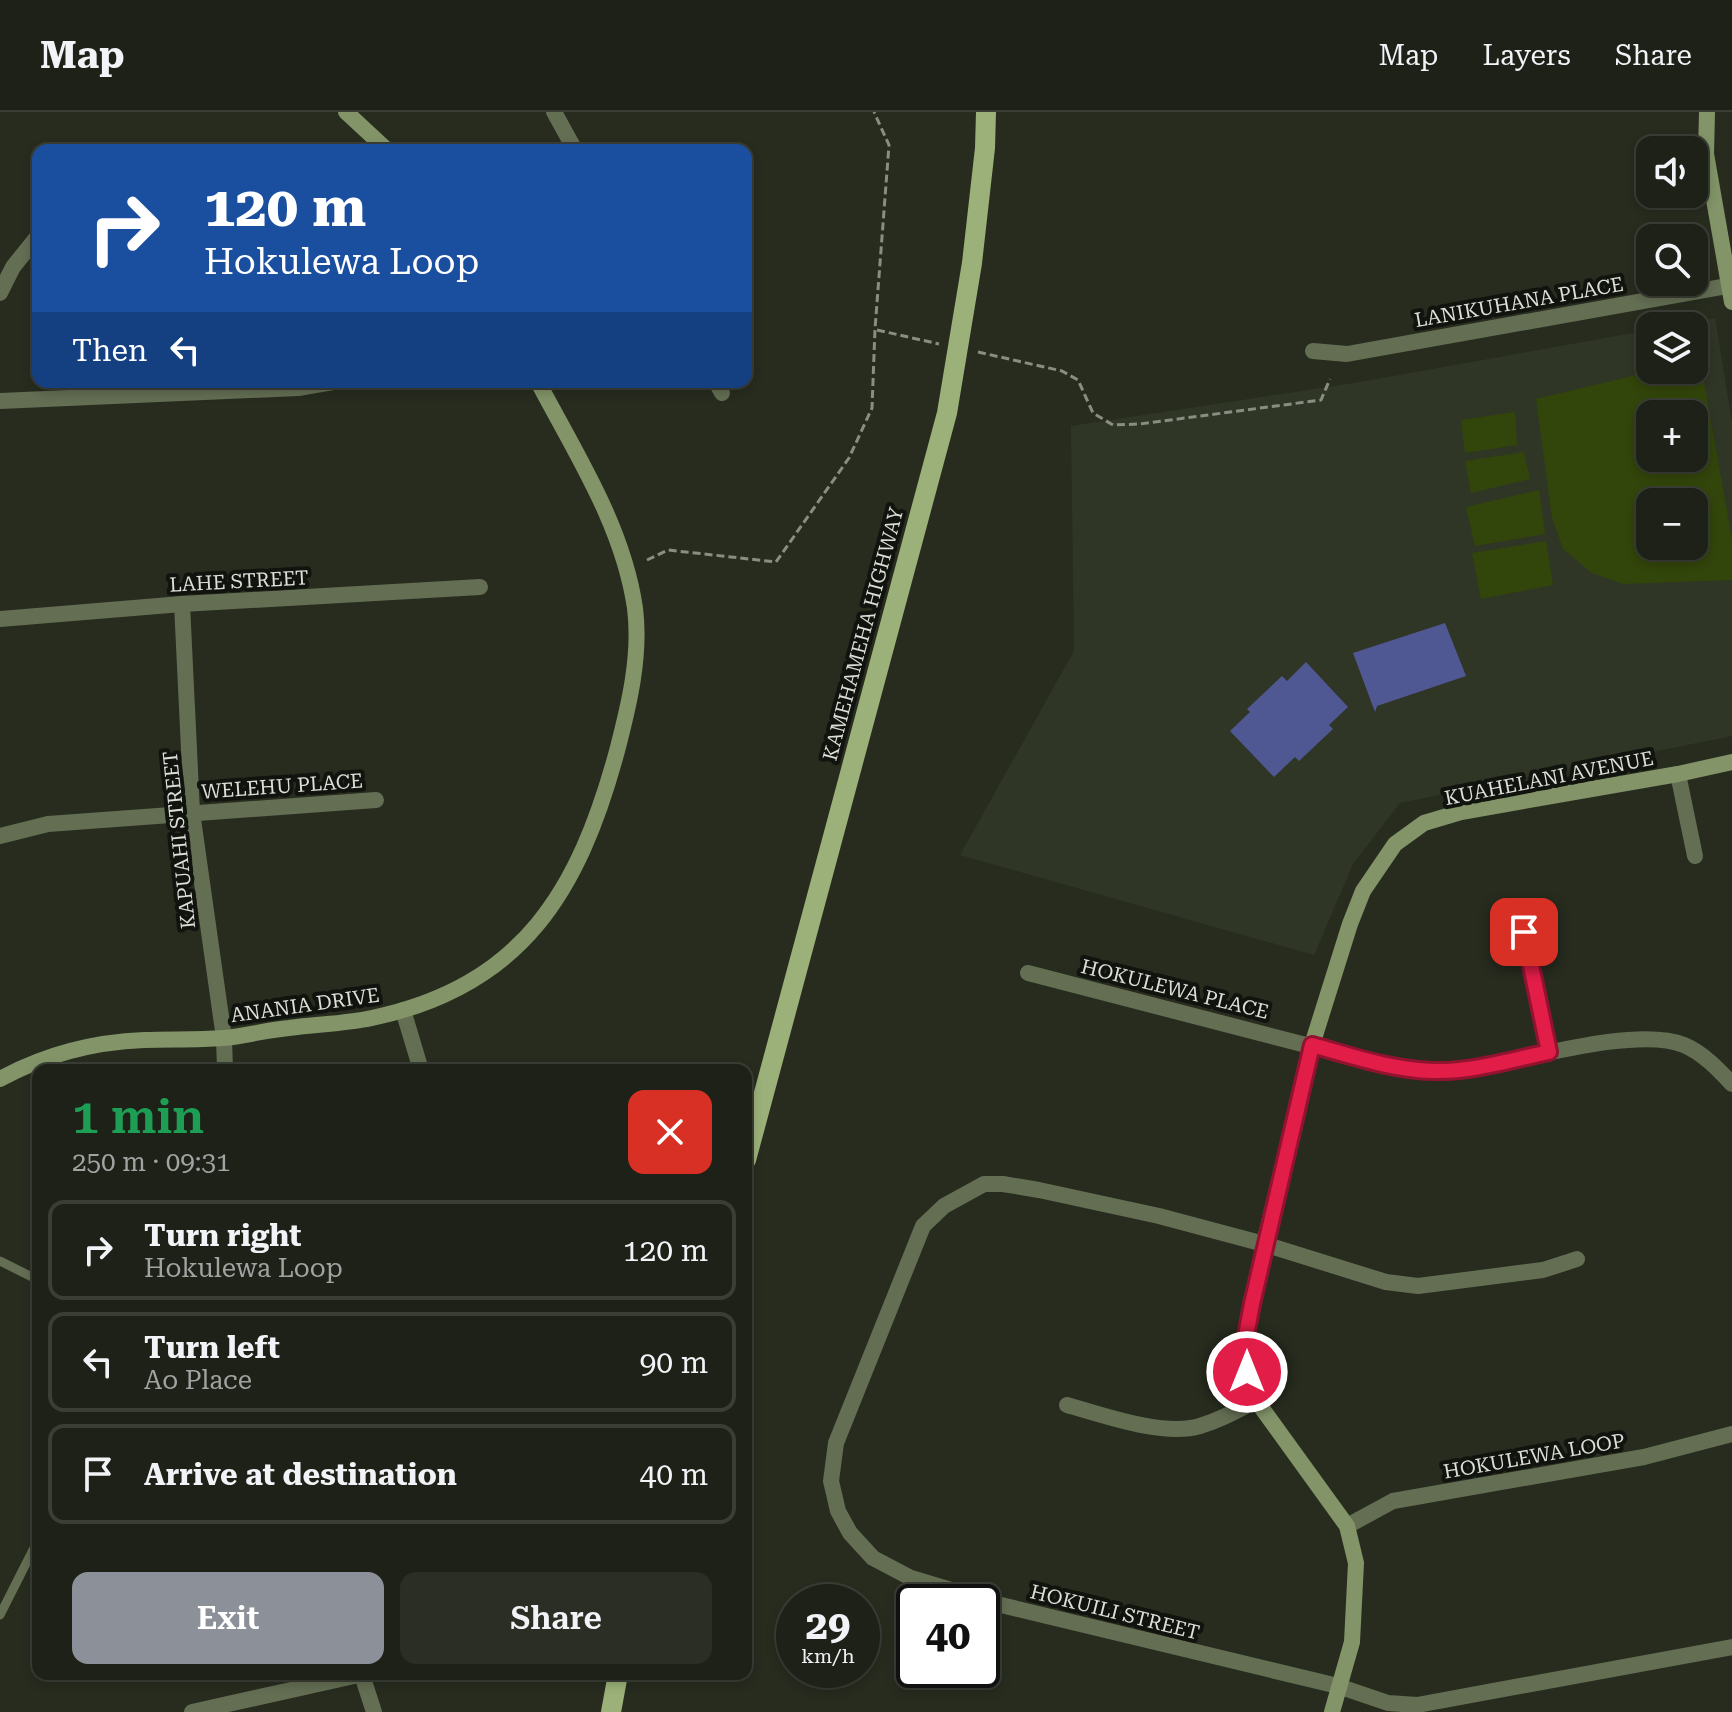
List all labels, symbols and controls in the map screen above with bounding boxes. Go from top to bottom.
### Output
text: Map [40,33,125,77]
text: Map [1379,39,1438,72]
text: Layers [1482,39,1571,72]
text: Share [1615,39,1692,72]
map controls [1636,136,1708,560]
button: sound [1636,136,1708,208]
text: 120 m [204,174,366,240]
icon: right [72,176,176,280]
button: search [1636,224,1708,296]
text: Hokulewa Loop [204,241,479,283]
street label: LANIKUHANA PLACE [1413,272,1625,332]
button: layers [1636,312,1708,384]
icon: left [163,328,207,372]
text: Then [72,333,147,368]
button: + [1636,400,1708,472]
button: − [1636,488,1708,560]
street label: KAMEHAMEHA HIGHWAY [818,504,909,763]
street label: LAHE STREET [169,565,309,597]
street label: KUAHELANI AVENUE [1442,746,1656,810]
street label: KAPUAHI STREET [158,750,200,930]
street label: WELEHU PLACE [200,768,364,804]
pin [1490,898,1558,966]
icon: arrive [1502,910,1546,954]
street label: HOKULEWA PLACE [1079,954,1271,1024]
street label: ANANIA DRIVE [229,983,381,1027]
text: 1 min [72,1089,204,1145]
button: close [628,1090,712,1174]
text: 250 m · 09:31 [72,1147,231,1177]
text: Turn right [144,1218,301,1253]
icon: right [76,1228,120,1272]
text: 120 m [623,1233,708,1268]
text: Hokulewa Loop [144,1253,343,1283]
text: Turn left [144,1330,280,1365]
position arrow [1205,1330,1289,1414]
icon: left [76,1340,120,1384]
text: 90 m [639,1345,708,1380]
text: Ao Place [144,1365,252,1395]
street label: HOKULEWA LOOP [1441,1428,1627,1484]
icon: arrive [76,1452,120,1496]
text: Arrive at destination [144,1457,457,1492]
text: 40 m [639,1457,708,1492]
button: Exit [72,1572,384,1664]
button: Share [400,1572,712,1664]
street label: HOKUILI STREET [1028,1579,1202,1645]
speed limit sign: 40 [896,1584,1000,1688]
text: 29 [806,1602,850,1649]
text: km/h [801,1644,855,1668]

